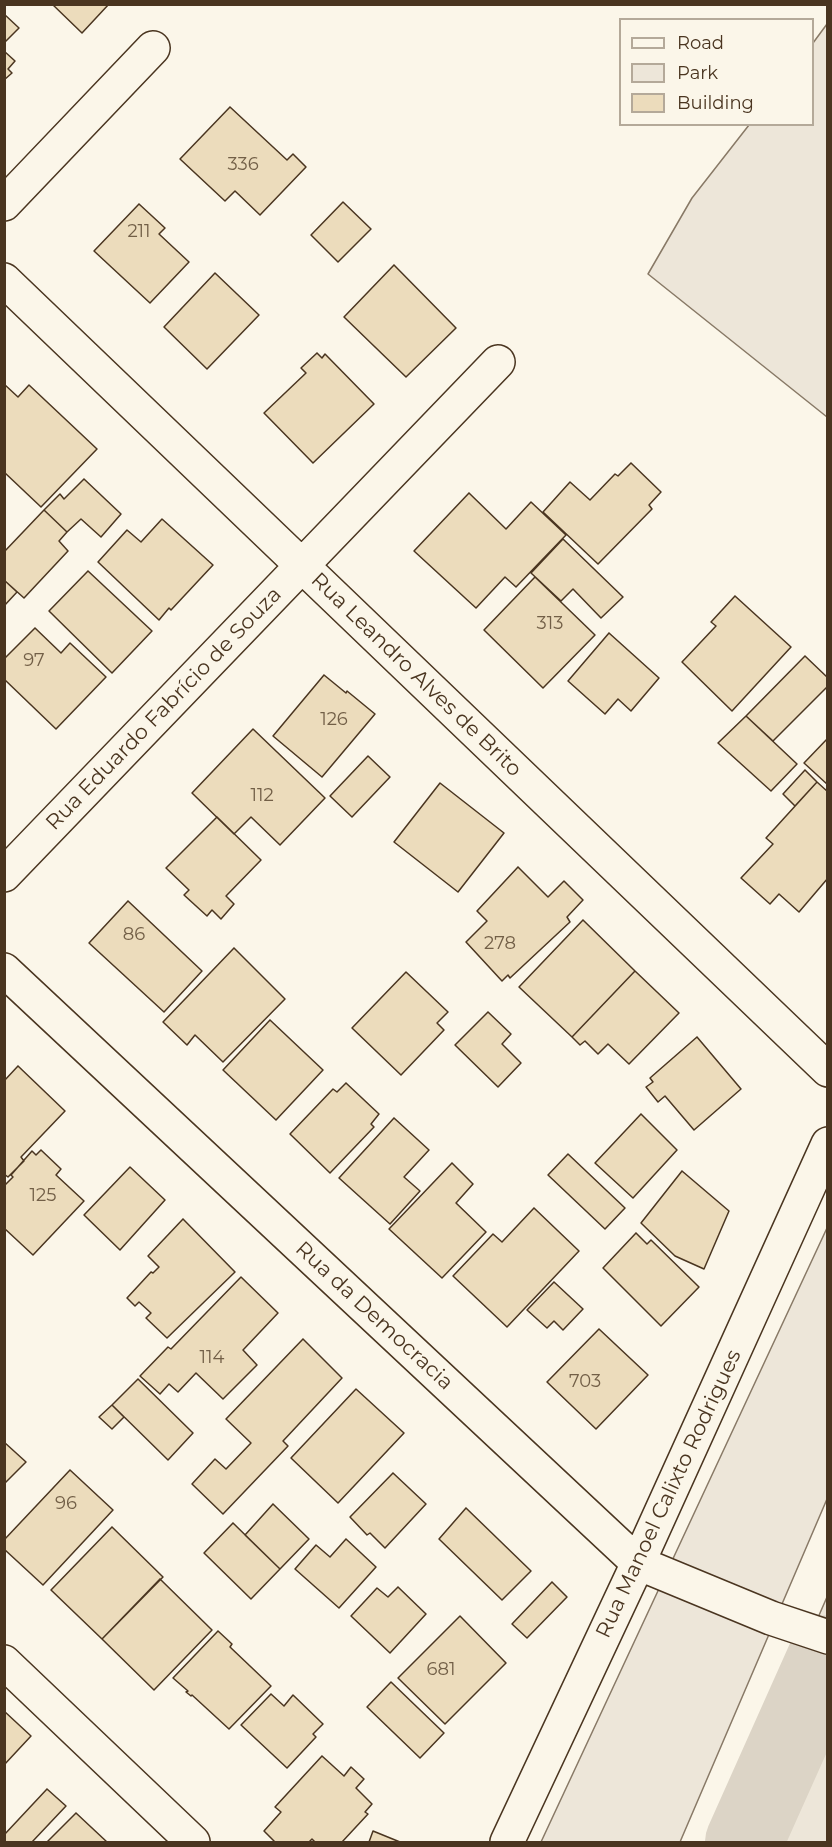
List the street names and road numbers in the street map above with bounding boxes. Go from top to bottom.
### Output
street label: Rua Leandro Alves de Brito [305,568,527,782]
street label: Rua Eduardo Fabrício de Souza [41,582,287,836]
street label: Rua da Democracia [290,1236,458,1396]
street label: Rua Manoel Calixto Rodrigues [591,1346,747,1642]

